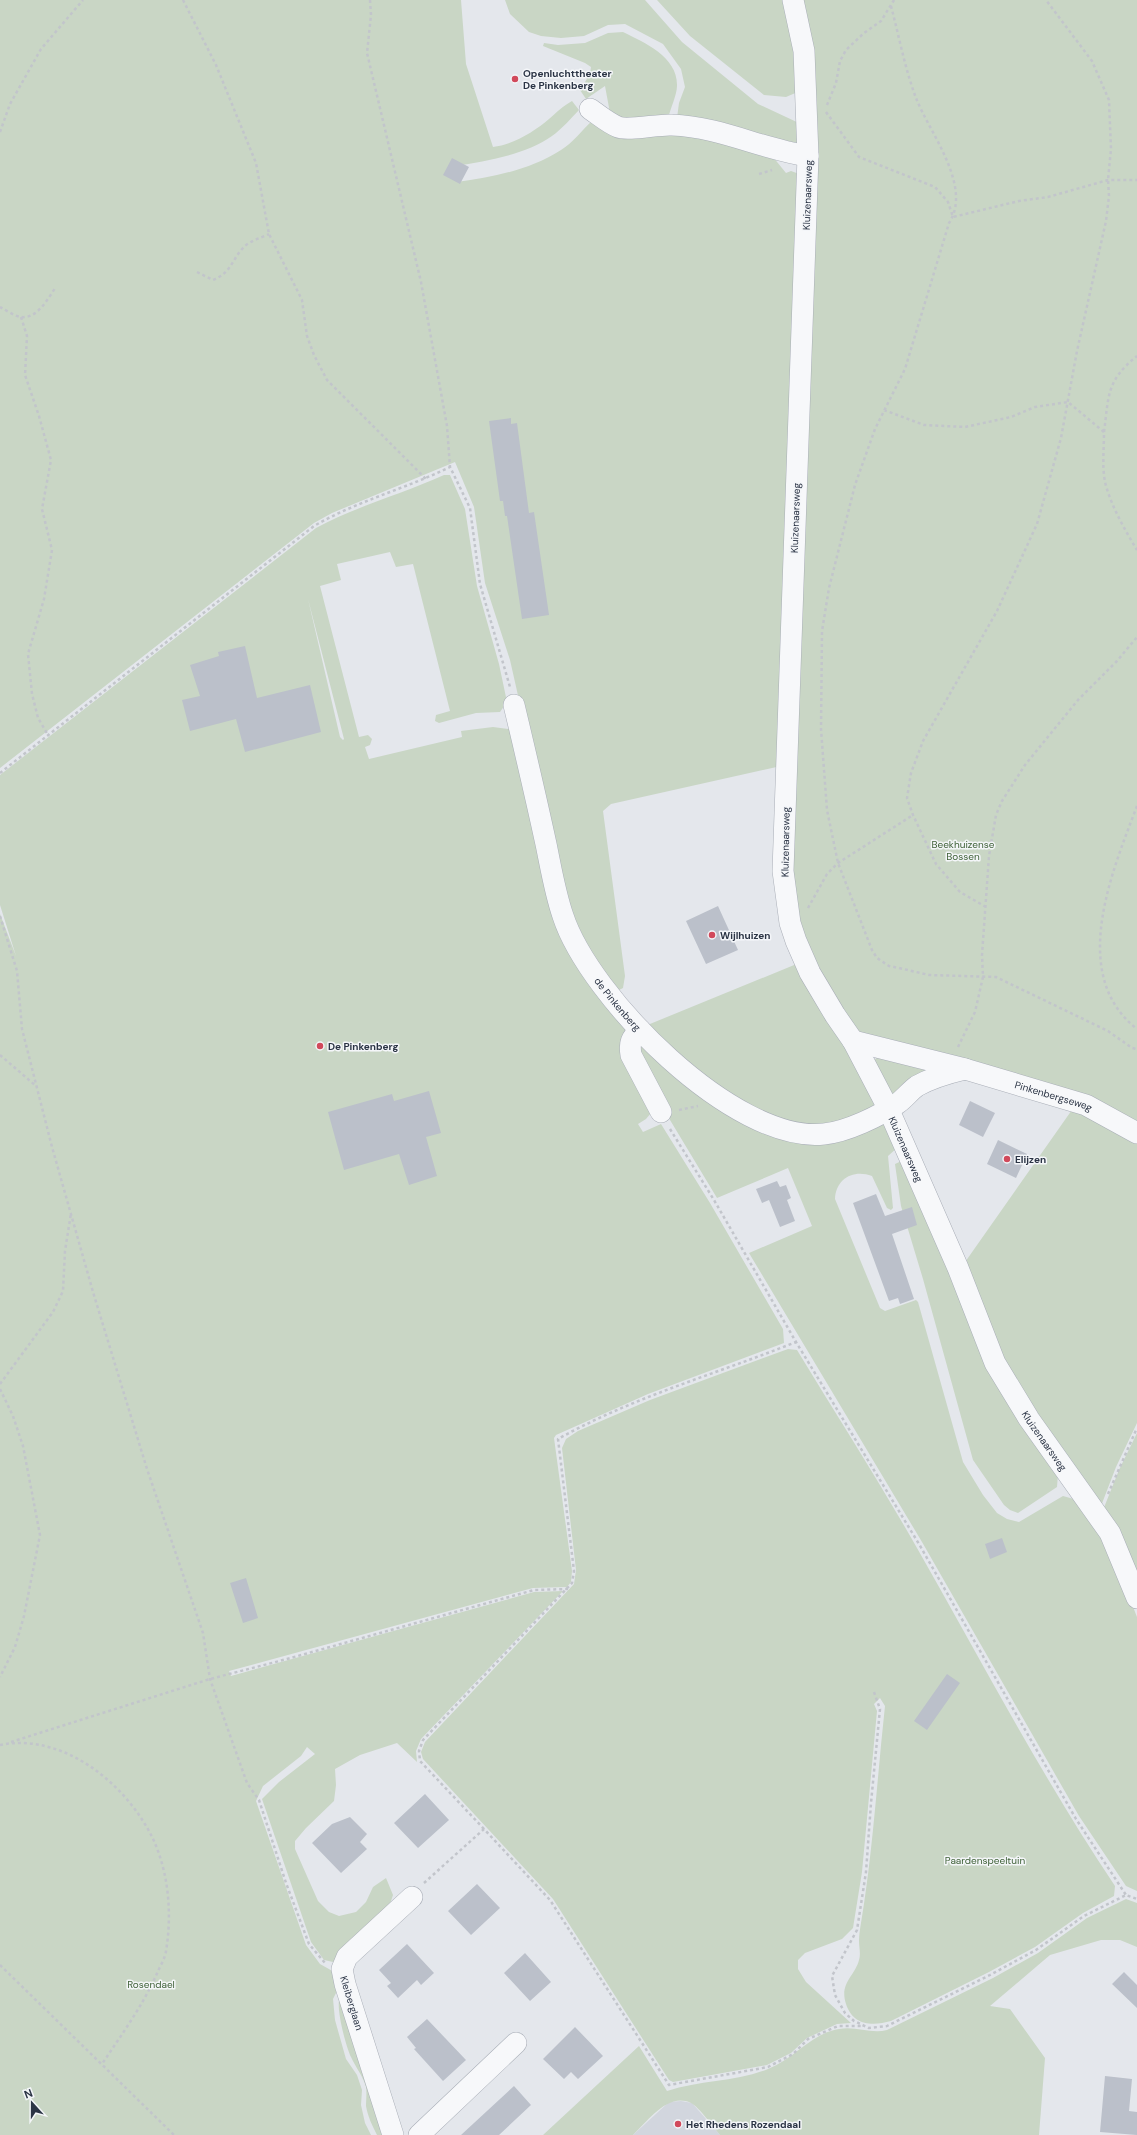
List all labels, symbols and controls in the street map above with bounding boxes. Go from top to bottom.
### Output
place label: Openluchttheater De Pinkenberg [523,67,612,92]
marker: Openluchttheater De Pinkenberg [510,74,520,84]
street label: Kluizenaarsweg [800,159,815,230]
street label: Kluizenaarsweg [788,482,803,553]
street label: Kluizenaarsweg [778,806,793,877]
park label: Beekhuizense Bossen [931,838,995,863]
place label: Wijlhuizen [720,929,771,942]
marker: Wijlhuizen [707,930,717,940]
street label: de Pinkenberg [591,975,644,1034]
place label: De Pinkenberg [328,1040,399,1053]
marker: De Pinkenberg [315,1041,325,1051]
street label: Pinkenbergseweg [1013,1078,1095,1114]
street label: Kluizenaarsweg [885,1114,926,1185]
place label: Elijzen [1015,1153,1046,1166]
marker: Elijzen [1002,1154,1012,1164]
street label: Kluizenaarsweg [1019,1409,1070,1474]
park label: Paardenspeeltuin [945,1854,1025,1867]
street label: Kleiberglaan [337,1974,366,2032]
park label: Rosendael [127,1978,175,1991]
north arrow [12,2083,52,2123]
text: N [22,2086,35,2102]
place label: Het Rhedens Rozendaal [686,2118,801,2131]
marker: Het Rhedens Rozendaal [673,2119,683,2129]

